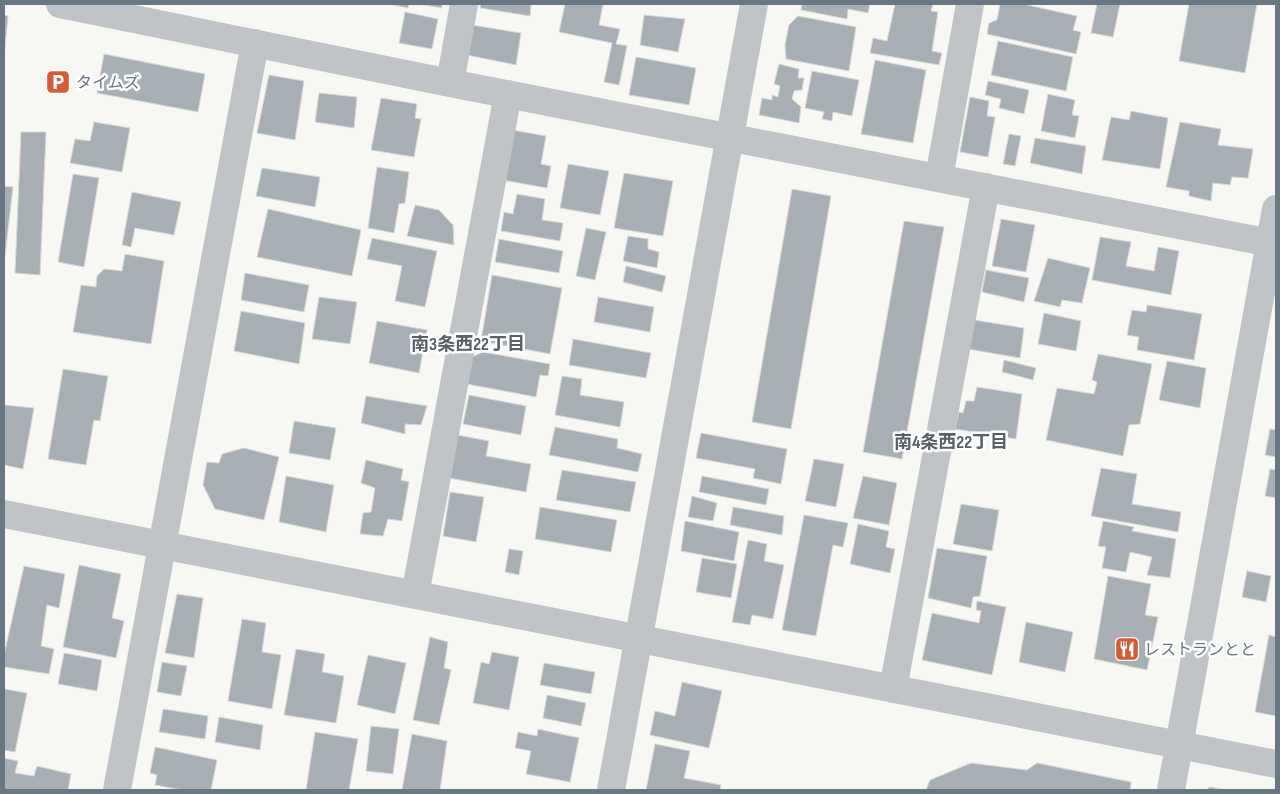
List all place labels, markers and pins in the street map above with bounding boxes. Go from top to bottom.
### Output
parking icon: タイムズ [45,69,71,95]
place label: タイムズ [76,74,140,93]
restaurant icon: レストランとと [1114,636,1140,662]
place label: レストランとと [1144,641,1256,660]

